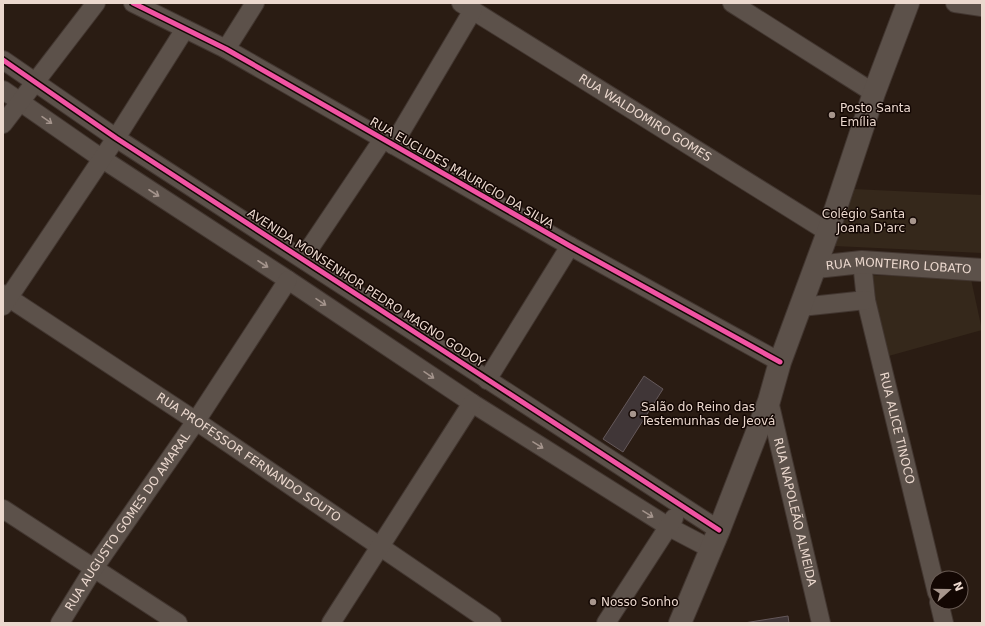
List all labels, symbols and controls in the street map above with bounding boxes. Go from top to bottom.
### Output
street label: RUA WALDOMIRO GOMES [576,71,714,165]
place label: Posto Santa Emília [840,101,911,129]
marker: Posto Santa Emília [827,110,837,120]
street label: RUA EUCLIDES MAURICIO DA SILVA [368,114,557,232]
one-way arrow [41,116,52,124]
one-way arrow [148,189,159,197]
street label: AVENIDA MONSENHOR PEDRO MAGNO GODOY [245,206,488,370]
place label: Colégio Santa Joana D'arc [822,207,905,235]
marker: Colégio Santa Joana D'arc [908,216,918,226]
street label: RUA MONTEIRO LOBATO [825,255,972,276]
one-way arrow [257,260,268,268]
one-way arrow [315,298,326,306]
one-way arrow [423,371,435,379]
street label: RUA ALICE TINOCO [877,371,917,485]
street label: RUA PROFESSOR FERNANDO SOUTO [154,390,344,525]
place label: Salão do Reino das Testemunhas de Jeová [640,400,775,428]
marker: Salão do Reino das Testemunhas de Jeová [628,409,638,419]
street label: RUA AUGUSTO GOMES DO AMARAL [62,429,193,613]
street label: RUA NAPOLEÃO ALMEIDA [771,436,819,589]
one-way arrow [532,441,543,449]
one-way arrow [642,510,653,518]
north arrow [929,570,969,610]
text: N [950,580,966,593]
place label: Nosso Sonho [601,595,679,609]
marker: Nosso Sonho [588,597,598,607]

